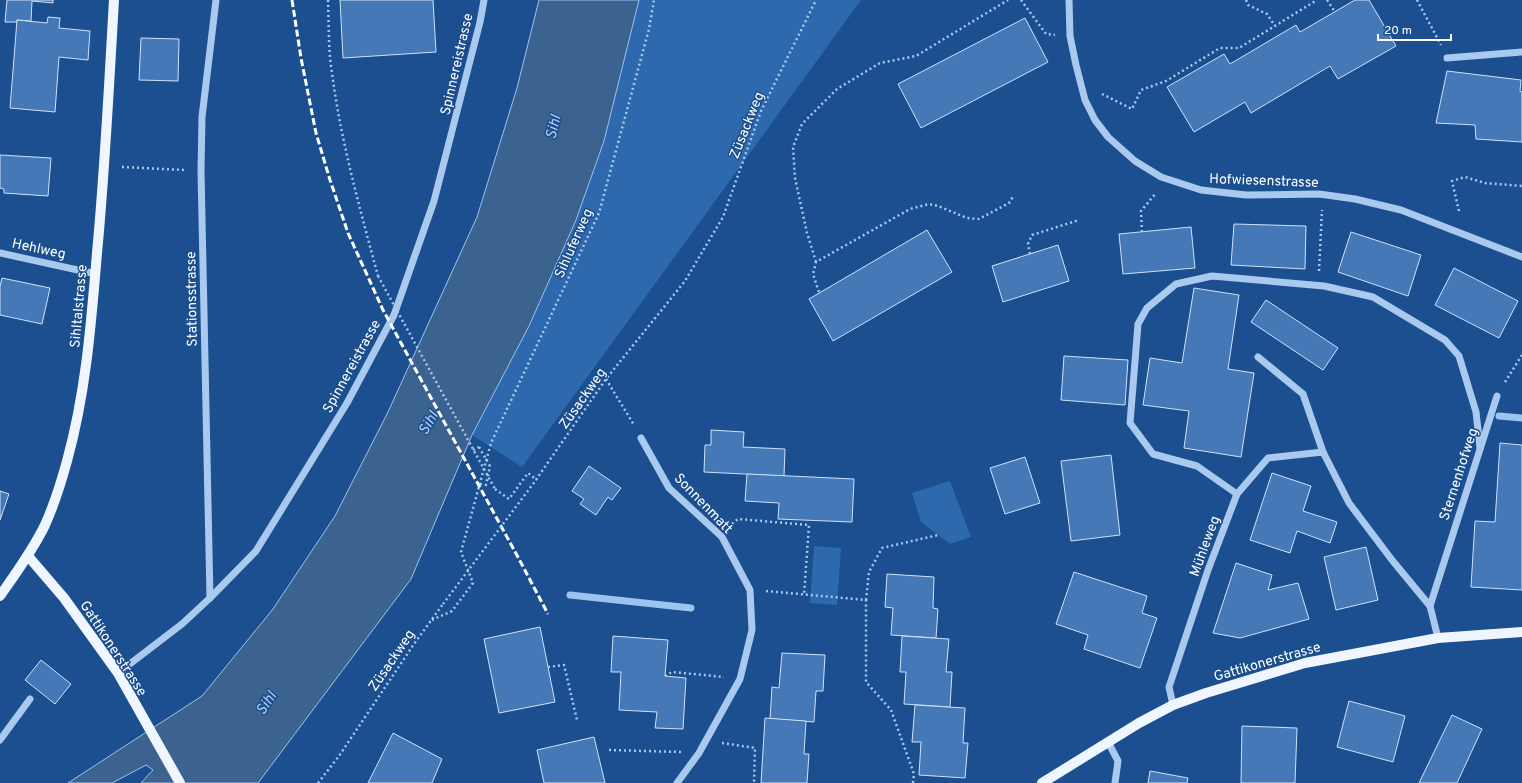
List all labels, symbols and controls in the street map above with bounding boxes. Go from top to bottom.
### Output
street label: Spinnereistrasse [437,12,477,117]
scale bar [1378,16,1451,42]
text: 20 m [1384,23,1412,39]
street label: Züsackweg [726,90,769,162]
water label: Sihl [542,112,567,141]
street label: Hofwiesenstrasse [1209,171,1319,192]
street label: Sihluferweg [551,206,597,281]
street label: Hehlweg [10,235,67,263]
street label: Stationsstrasse [183,251,202,347]
street label: Sihltalstrasse [67,264,92,349]
street label: Spinnereistrasse [320,317,385,416]
street label: Züsackweg [556,365,610,433]
water label: Sihl [415,407,444,439]
street label: Sternenhofweg [1436,426,1482,523]
street label: Sonnenmatt [670,470,736,538]
street label: Mühleweg [1187,514,1224,579]
street label: Gattikonerstrasse [76,598,150,700]
street label: Züsackweg [365,627,419,695]
street label: Gattikonerstrasse [1212,639,1323,686]
water label: Sihl [253,687,282,719]

